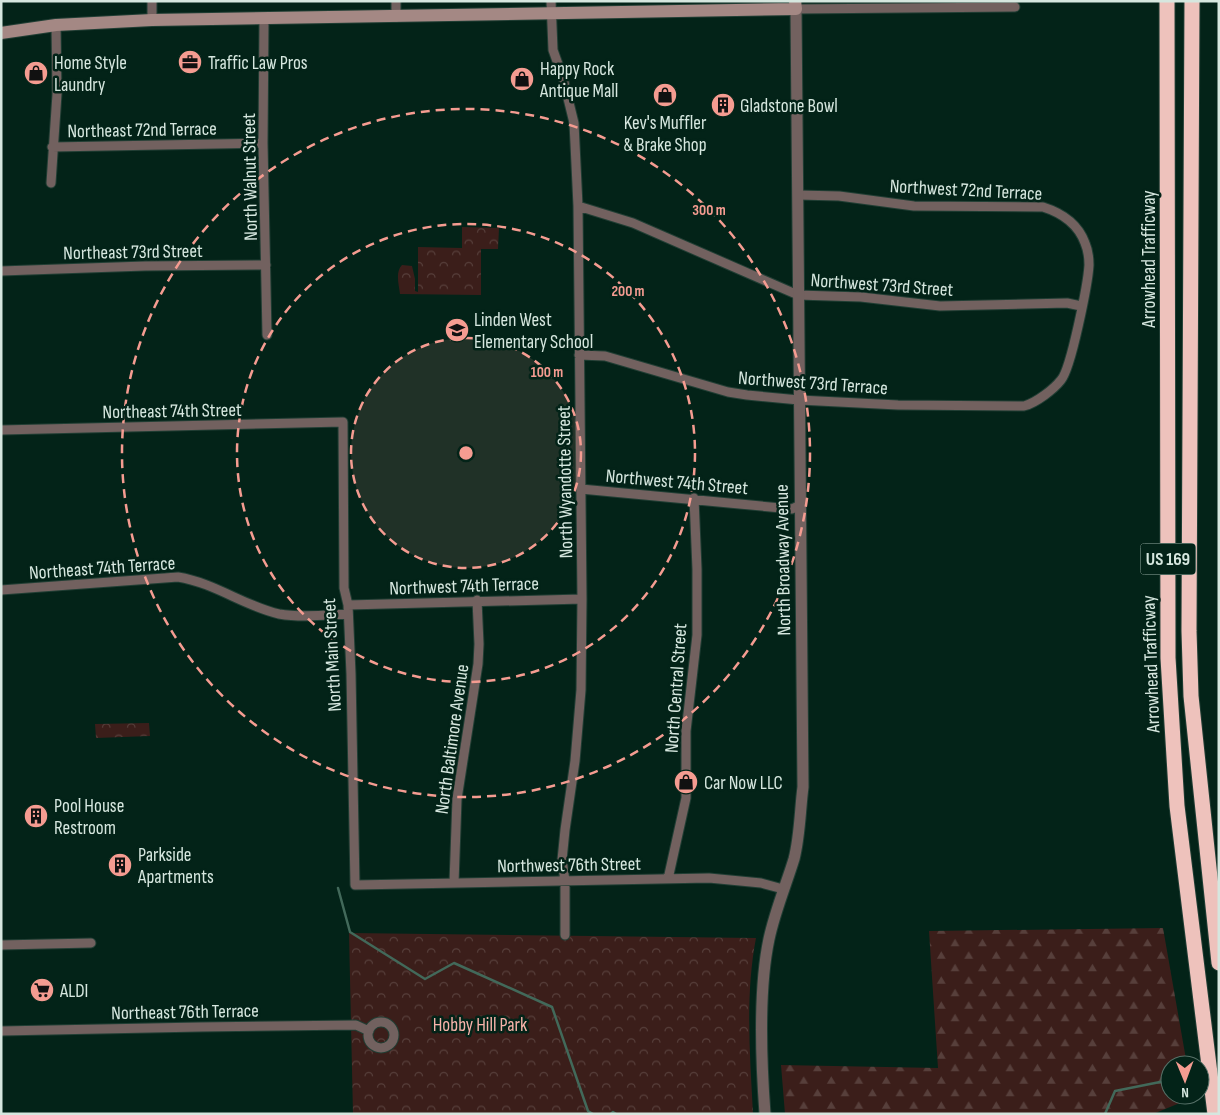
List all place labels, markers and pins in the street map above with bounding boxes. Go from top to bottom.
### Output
office icon: Traffic Law Pros [177,49,203,75]
place label: Home Style Laundry [54,52,127,97]
place label: Traffic Law Pros [208,52,308,75]
place label: Happy Rock Antique Mall [539,58,618,103]
shop icon: Home Style Laundry [23,60,49,86]
shop icon: Happy Rock Antique Mall [509,66,535,92]
shop icon: Kev's Muffler & Brake Shop [652,82,678,108]
building icon: Gladstone Bowl [710,92,736,118]
place label: Gladstone Bowl [740,95,838,118]
place label: Kev's Muffler & Brake Shop [623,112,707,157]
place label: Linden West Elementary School [474,309,593,354]
school or university icon: Linden West Elementary School [444,317,470,343]
centre of rings [457,444,475,462]
shop icon: Car Now LLC [673,769,699,795]
place label: Car Now LLC [704,772,783,795]
place label: Pool House Restroom [54,795,124,840]
building icon: Pool House Restroom [23,803,49,829]
place label: Parkside Apartments [137,844,214,889]
building icon: Parkside Apartments [107,852,133,878]
supermarket icon: ALDI [29,977,55,1003]
place label: ALDI [59,980,88,1003]

